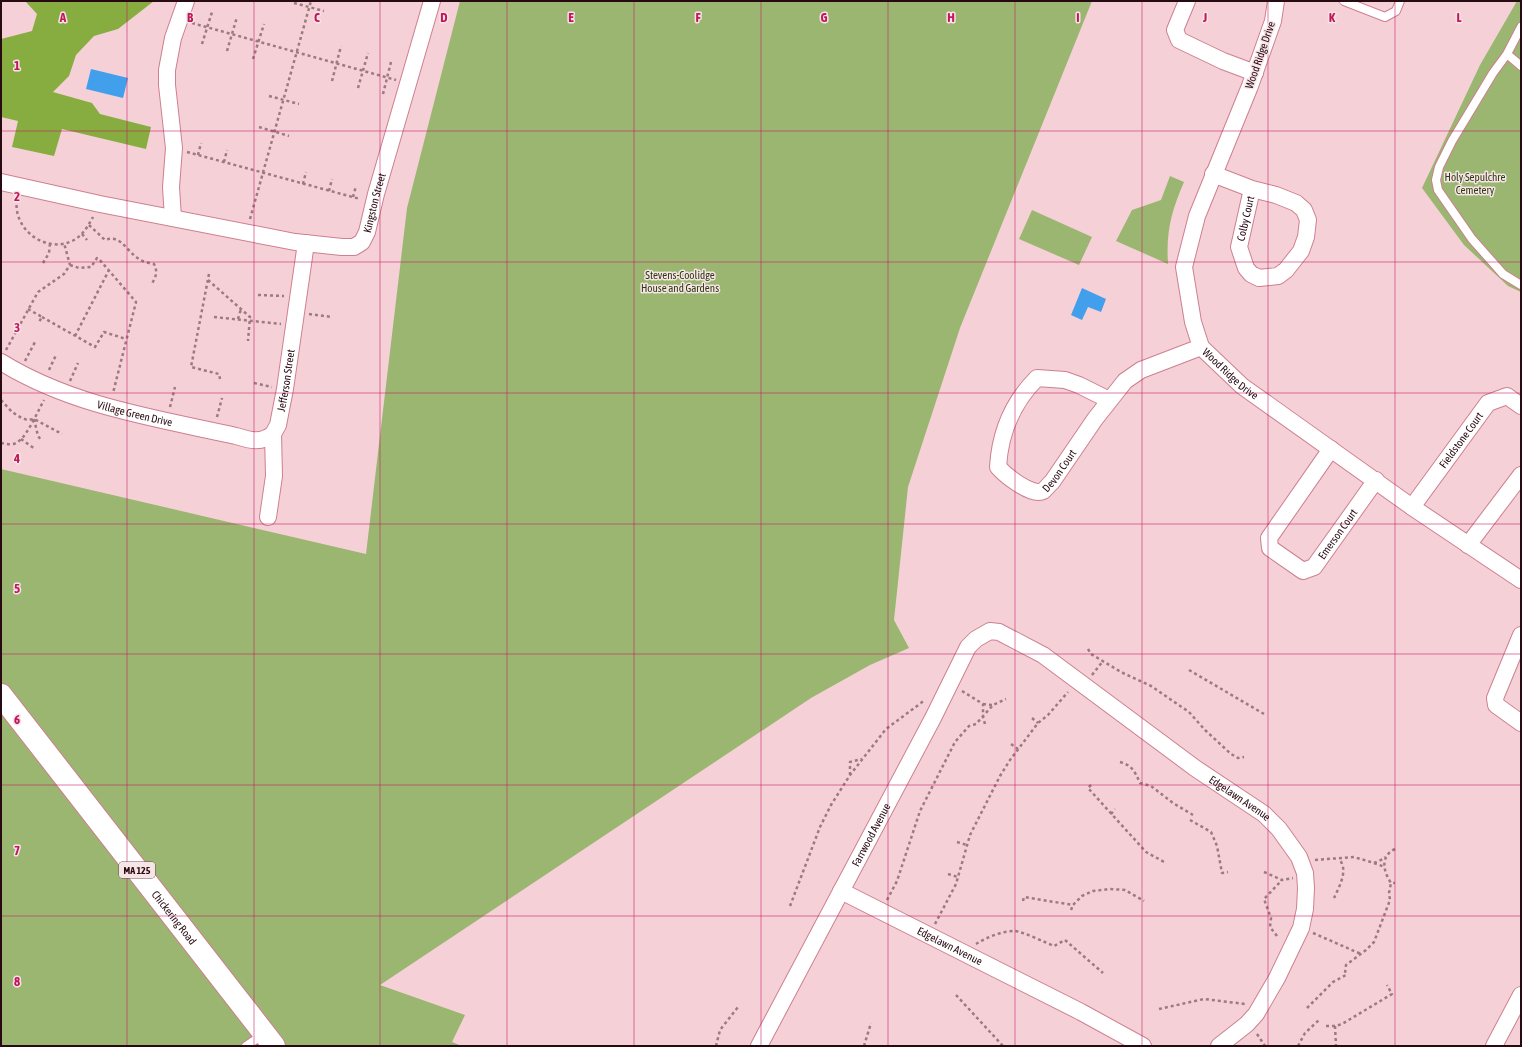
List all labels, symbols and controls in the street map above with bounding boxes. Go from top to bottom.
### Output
text: A [59,10,67,25]
text: B [187,10,194,25]
text: C [314,10,320,25]
text: D [440,10,448,25]
text: E [568,10,574,25]
text: F [695,10,701,25]
text: G [821,10,828,25]
text: H [947,10,955,25]
text: I [1076,10,1080,25]
text: J [1202,10,1207,25]
text: K [1329,10,1336,25]
text: L [1456,10,1462,25]
street label: Wood Ridge Drive [1243,20,1277,90]
text: 1 [14,58,20,73]
park label: Holy Sepulchre Cemetery [1445,171,1506,196]
street label: Kingston Street [361,172,388,234]
text: 2 [14,189,20,204]
street label: Colby Court [1235,195,1256,242]
park label: Stevens-Coolidge House and Gardens [641,269,719,294]
text: 3 [14,320,20,335]
street label: Wood Ridge Drive [1200,346,1261,402]
street label: Jefferson Street [275,349,297,413]
street label: Village Green Drive [96,398,174,428]
street label: Fieldstone Court [1437,410,1485,470]
street label: Devon Court [1040,447,1078,494]
text: 4 [13,451,20,466]
street label: Emerson Court [1316,507,1359,561]
text: 5 [14,581,20,596]
text: 6 [14,712,20,727]
street label: Edgelawn Avenue [1207,773,1273,823]
street label: Farrwood Avenue [849,801,893,869]
text: 7 [14,843,20,858]
road number: MA 125 [119,862,155,878]
street label: Chickering Road [149,888,199,947]
street label: Edgelawn Avenue [915,924,985,967]
text: 8 [14,974,20,989]

